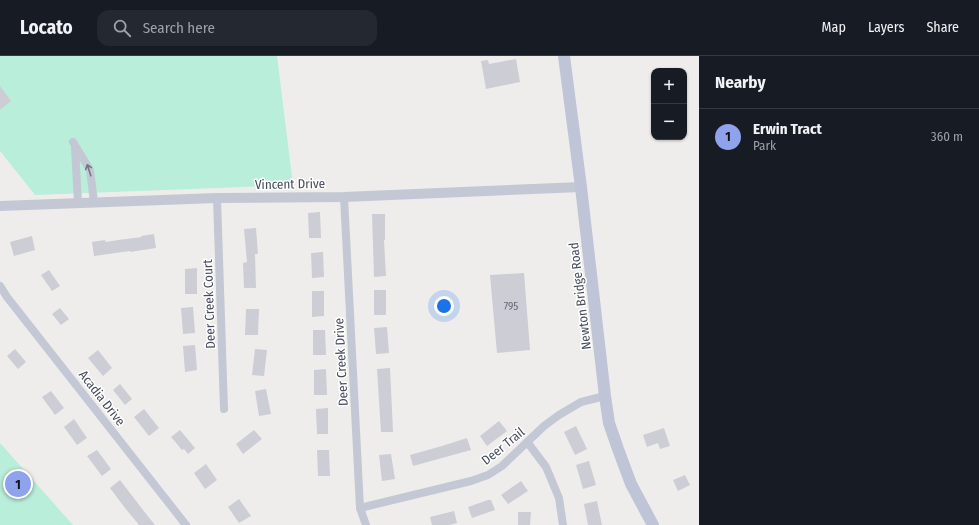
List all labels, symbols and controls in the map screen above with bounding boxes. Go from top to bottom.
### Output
search box [97,10,377,46]
text: Locato [20,16,73,39]
icon: search [111,17,133,39]
text: Search here [143,19,215,37]
text: Map [822,19,846,36]
text: Layers [868,19,904,36]
text: Share [926,19,959,36]
map controls [651,68,687,140]
button: + [651,68,687,104]
text: Nearby [715,72,766,93]
button: − [651,104,687,140]
text: Erwin Tract [753,120,822,138]
text: 1 [725,129,731,144]
text: 360 m [931,129,963,144]
text: Park [753,138,776,153]
one-way arrow [85,164,92,177]
street label: Vincent Drive [255,176,325,192]
street label: Newton Bridge Road [566,242,594,350]
street label: Deer Creek Court [200,258,218,349]
your location [434,296,454,316]
house number: 795 [504,300,518,313]
street label: Deer Creek Drive [331,318,351,406]
street label: Acadia Drive [76,367,128,429]
street label: Deer Trail [479,424,528,468]
pin: 1 [5,469,31,499]

